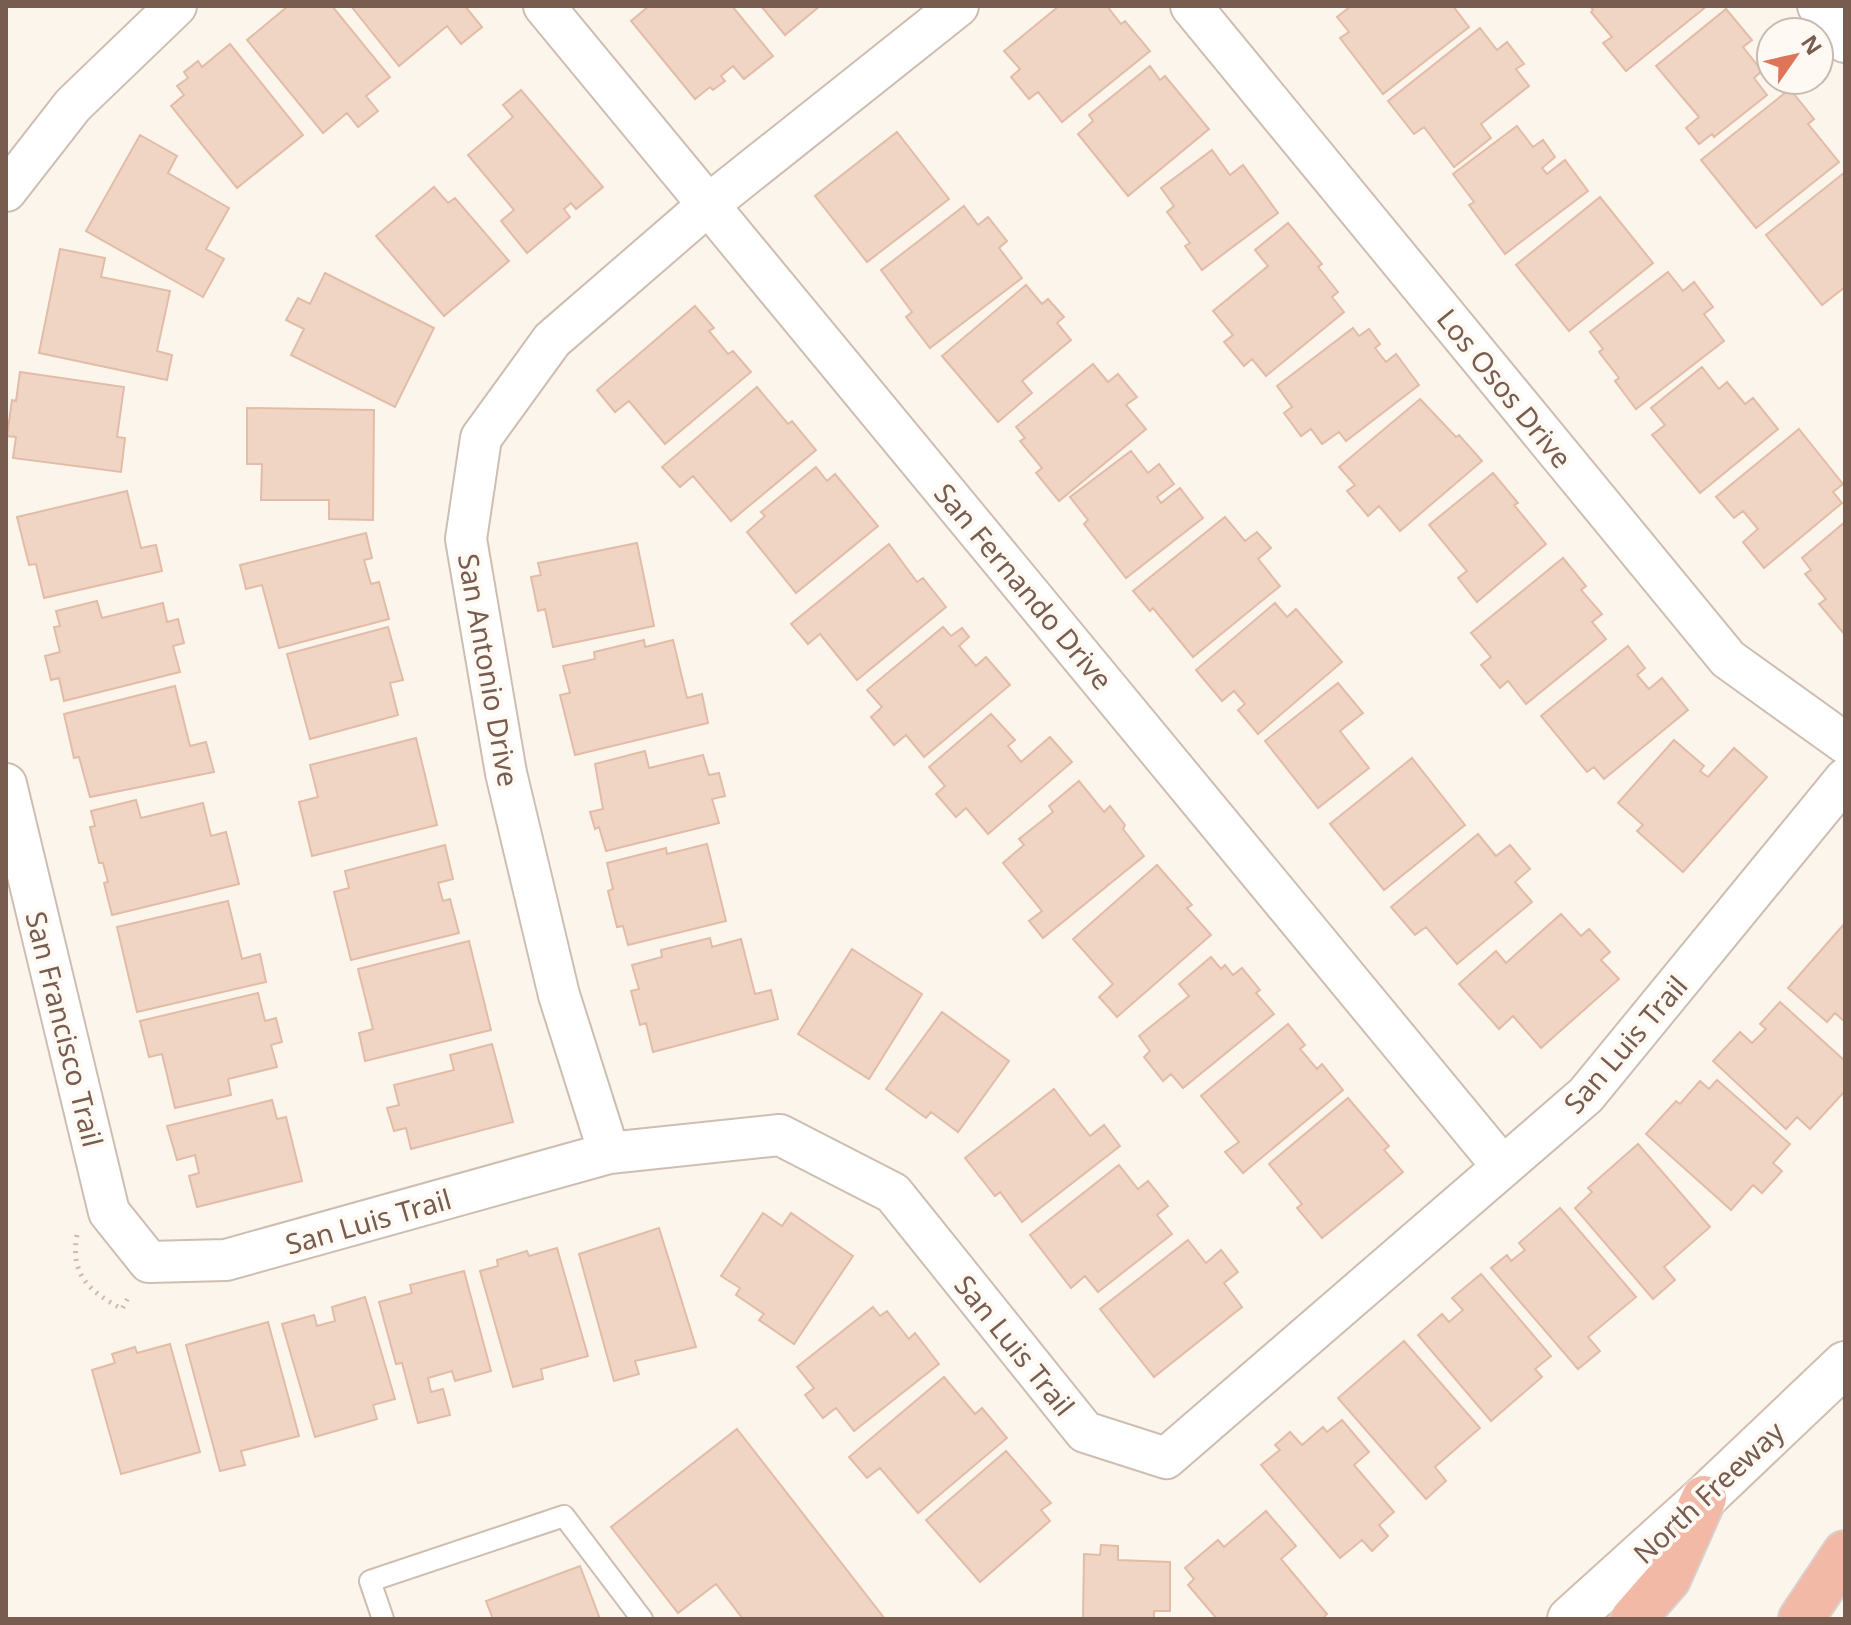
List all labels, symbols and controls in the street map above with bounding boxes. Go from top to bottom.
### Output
north arrow [1755,16,1835,96]
text: N [1795,28,1830,60]
street label: Los Osos Drive [1429,300,1581,476]
street label: San Fernando Drive [926,475,1122,697]
street label: San Antonio Drive [450,551,528,789]
street label: San Francisco Trail [17,907,113,1151]
street label: San Luis Trail [1555,967,1695,1121]
street label: San Luis Trail [281,1179,455,1263]
street label: San Luis Trail [946,1267,1084,1423]
street label: North Freeway [1624,1412,1792,1572]

